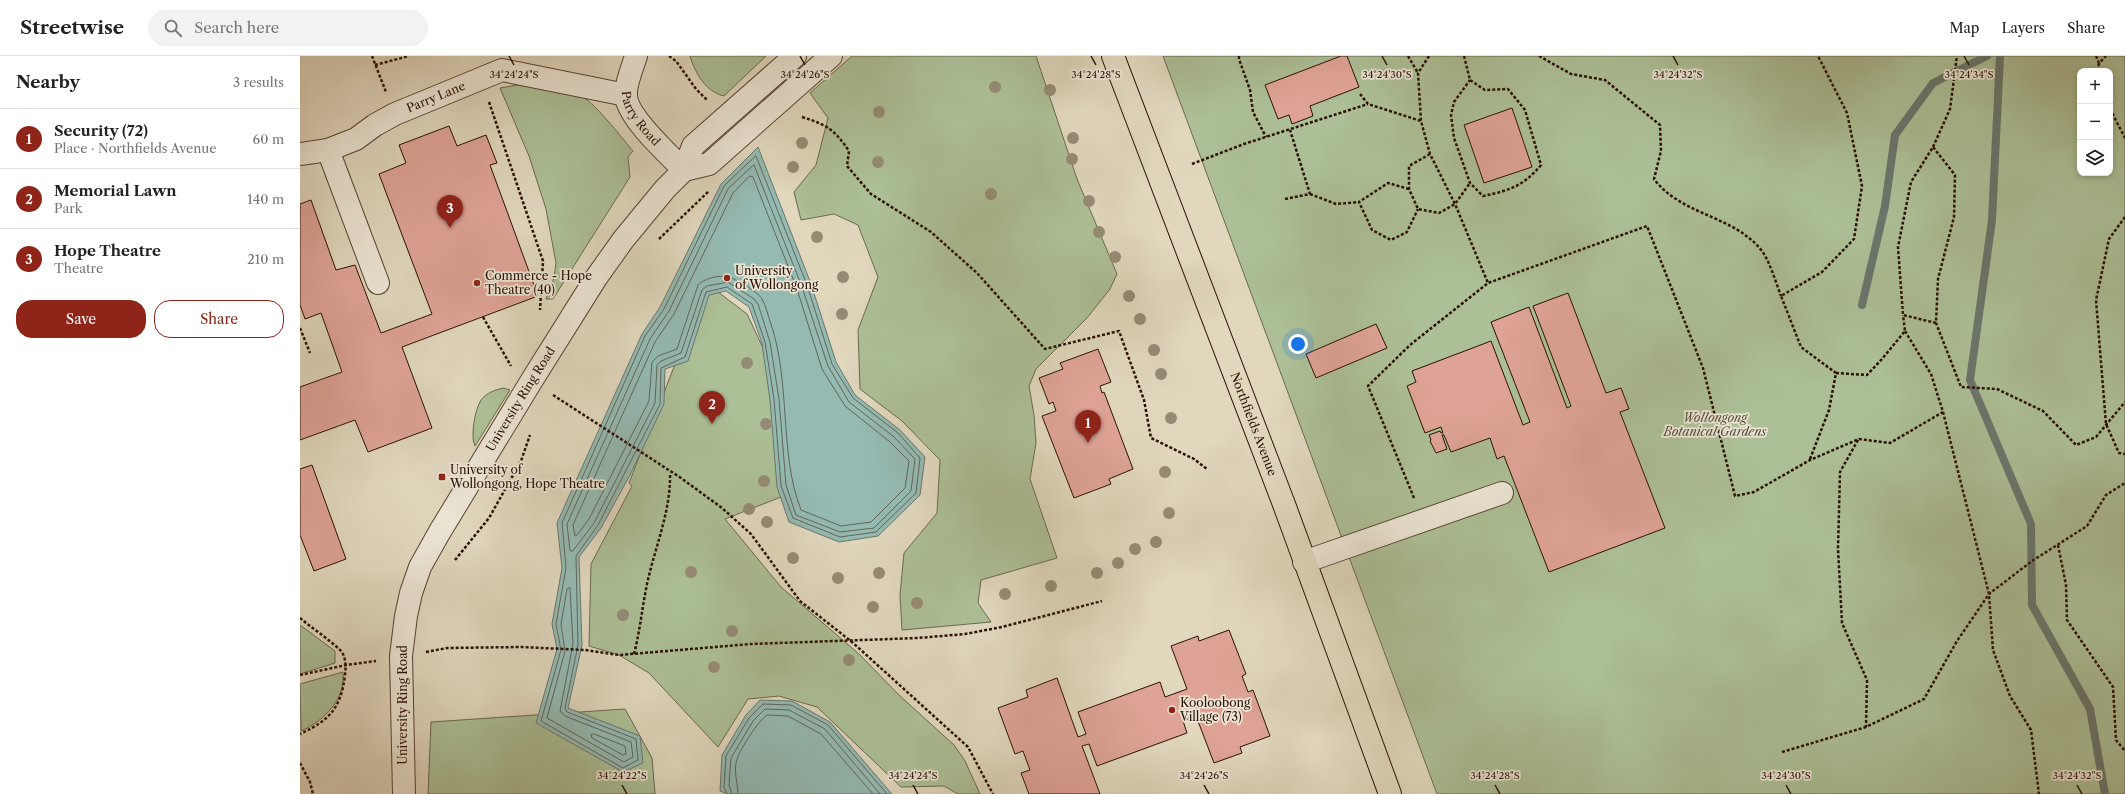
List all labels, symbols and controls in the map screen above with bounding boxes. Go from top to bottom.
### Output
search box [148,10,428,46]
text: Streetwise [20,16,124,39]
icon: search [162,17,184,39]
text: Search here [194,18,279,37]
text: Map [1949,19,1979,37]
text: Layers [2001,19,2045,37]
text: Share [2067,19,2105,37]
text: 34°24'24"S [489,68,539,81]
text: 34°24'26"S [780,68,830,81]
text: 34°24'28"S [1071,68,1121,81]
text: 34°24'30"S [1362,68,1412,81]
text: 34°24'32"S [1653,68,1703,81]
text: 34°24'34"S [1945,68,1993,81]
map controls [2077,68,2113,176]
button: + [2077,68,2113,104]
text: Nearby [16,72,80,92]
text: 3 results [233,74,284,90]
street label: Parry Lane [404,78,468,115]
street label: Parry Road [619,90,664,149]
button: − [2077,104,2113,140]
text: Security (72) [54,121,148,140]
text: 1 [26,131,32,147]
text: 60 m [253,131,284,147]
text: Place · Northfields Avenue [54,140,217,156]
button: layers [2077,140,2113,176]
text: Memorial Lawn [54,181,177,200]
text: 2 [25,191,33,207]
text: 140 m [247,191,284,207]
pin: 3 [437,195,463,228]
text: Park [54,200,82,216]
text: Hope Theatre [54,241,161,260]
text: 3 [25,251,33,267]
text: 210 m [247,251,284,267]
text: Theatre [54,260,103,276]
place label: University of Wollongong [735,263,819,292]
place label: Commerce - Hope Theatre (40) [485,268,592,297]
marker: University of Wollongong [722,273,732,283]
marker: Commerce - Hope Theatre (40) [472,278,482,288]
button: Save [16,300,146,338]
button: Share [154,300,284,338]
your location [1288,334,1308,354]
street label: University Ring Road [482,343,558,454]
street label: Northfields Avenue [1227,370,1281,478]
pin: 2 [699,391,725,424]
pin: 1 [1075,410,1101,443]
park label: Wollongong Botanical Gardens [1662,410,1767,439]
place label: University of Wollongong, Hope Theatre [449,462,605,491]
marker: University of Wollongong, Hope Theatre [437,472,447,482]
street label: University Ring Road [395,644,410,765]
place label: Kooloobong Village (73) [1179,695,1251,724]
marker: Kooloobong Village (73) [1167,705,1177,715]
text: 34°24'22"S [597,769,647,782]
text: 34°24'24"S [888,769,938,782]
text: 34°24'26"S [1179,769,1229,782]
text: 34°24'28"S [1470,769,1520,782]
text: 34°24'30"S [1761,769,1811,782]
text: 34°24'32"S [2052,769,2102,782]

